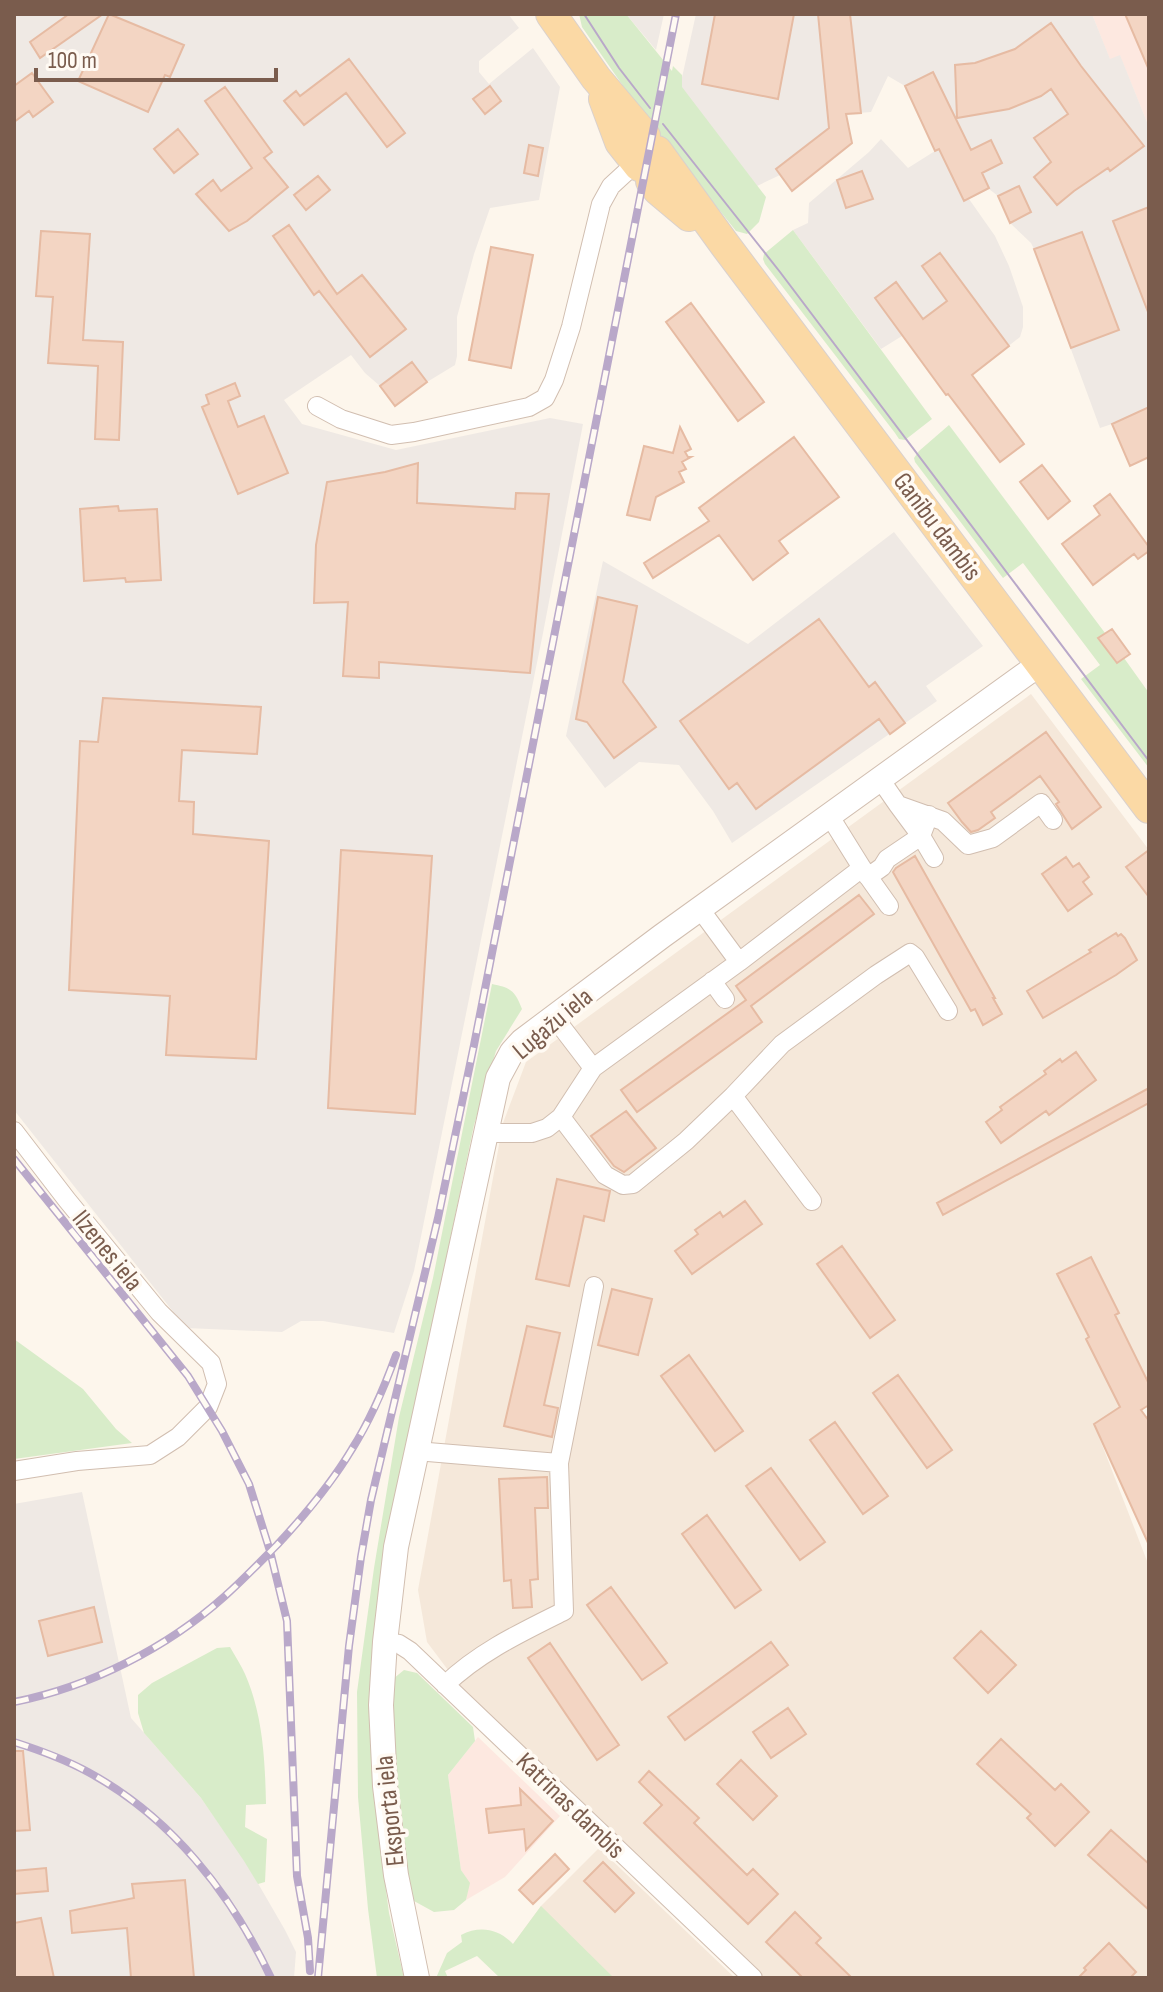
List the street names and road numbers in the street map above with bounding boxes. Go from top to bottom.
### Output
street label: Ganību dambis [886,467,987,587]
street label: Lugažu iela [507,982,599,1067]
street label: Ilzenes iela [65,1204,149,1297]
street label: Katrīnas dambis [509,1747,631,1866]
street label: Eksporta iela [369,1754,412,1868]

